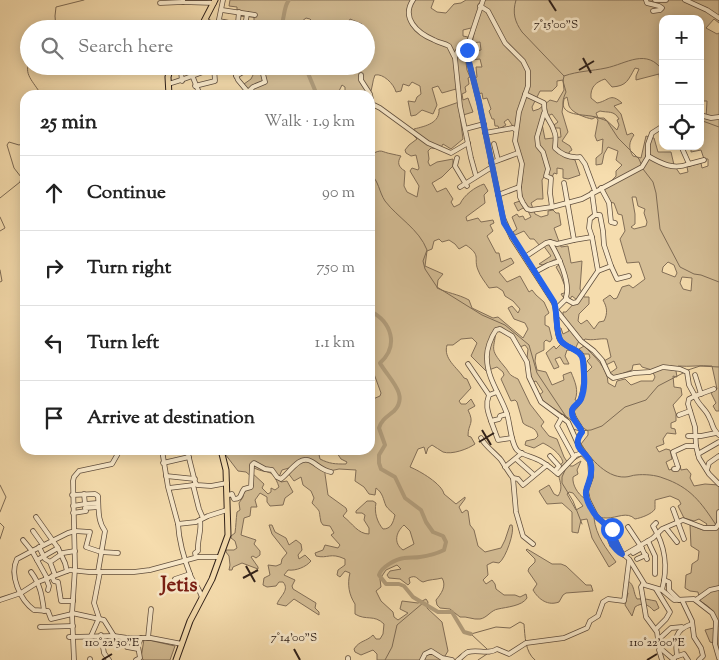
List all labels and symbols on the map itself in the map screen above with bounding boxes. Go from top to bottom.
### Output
text: 7°15'00"S [534,16,578,34]
route end [456,39,479,62]
route start [601,518,624,541]
district label: Jetis [158,571,198,601]
text: 7°14'00"S [271,629,317,647]
text: 110°22'30"E [85,634,140,652]
text: 110°22'00"E [629,634,685,652]

